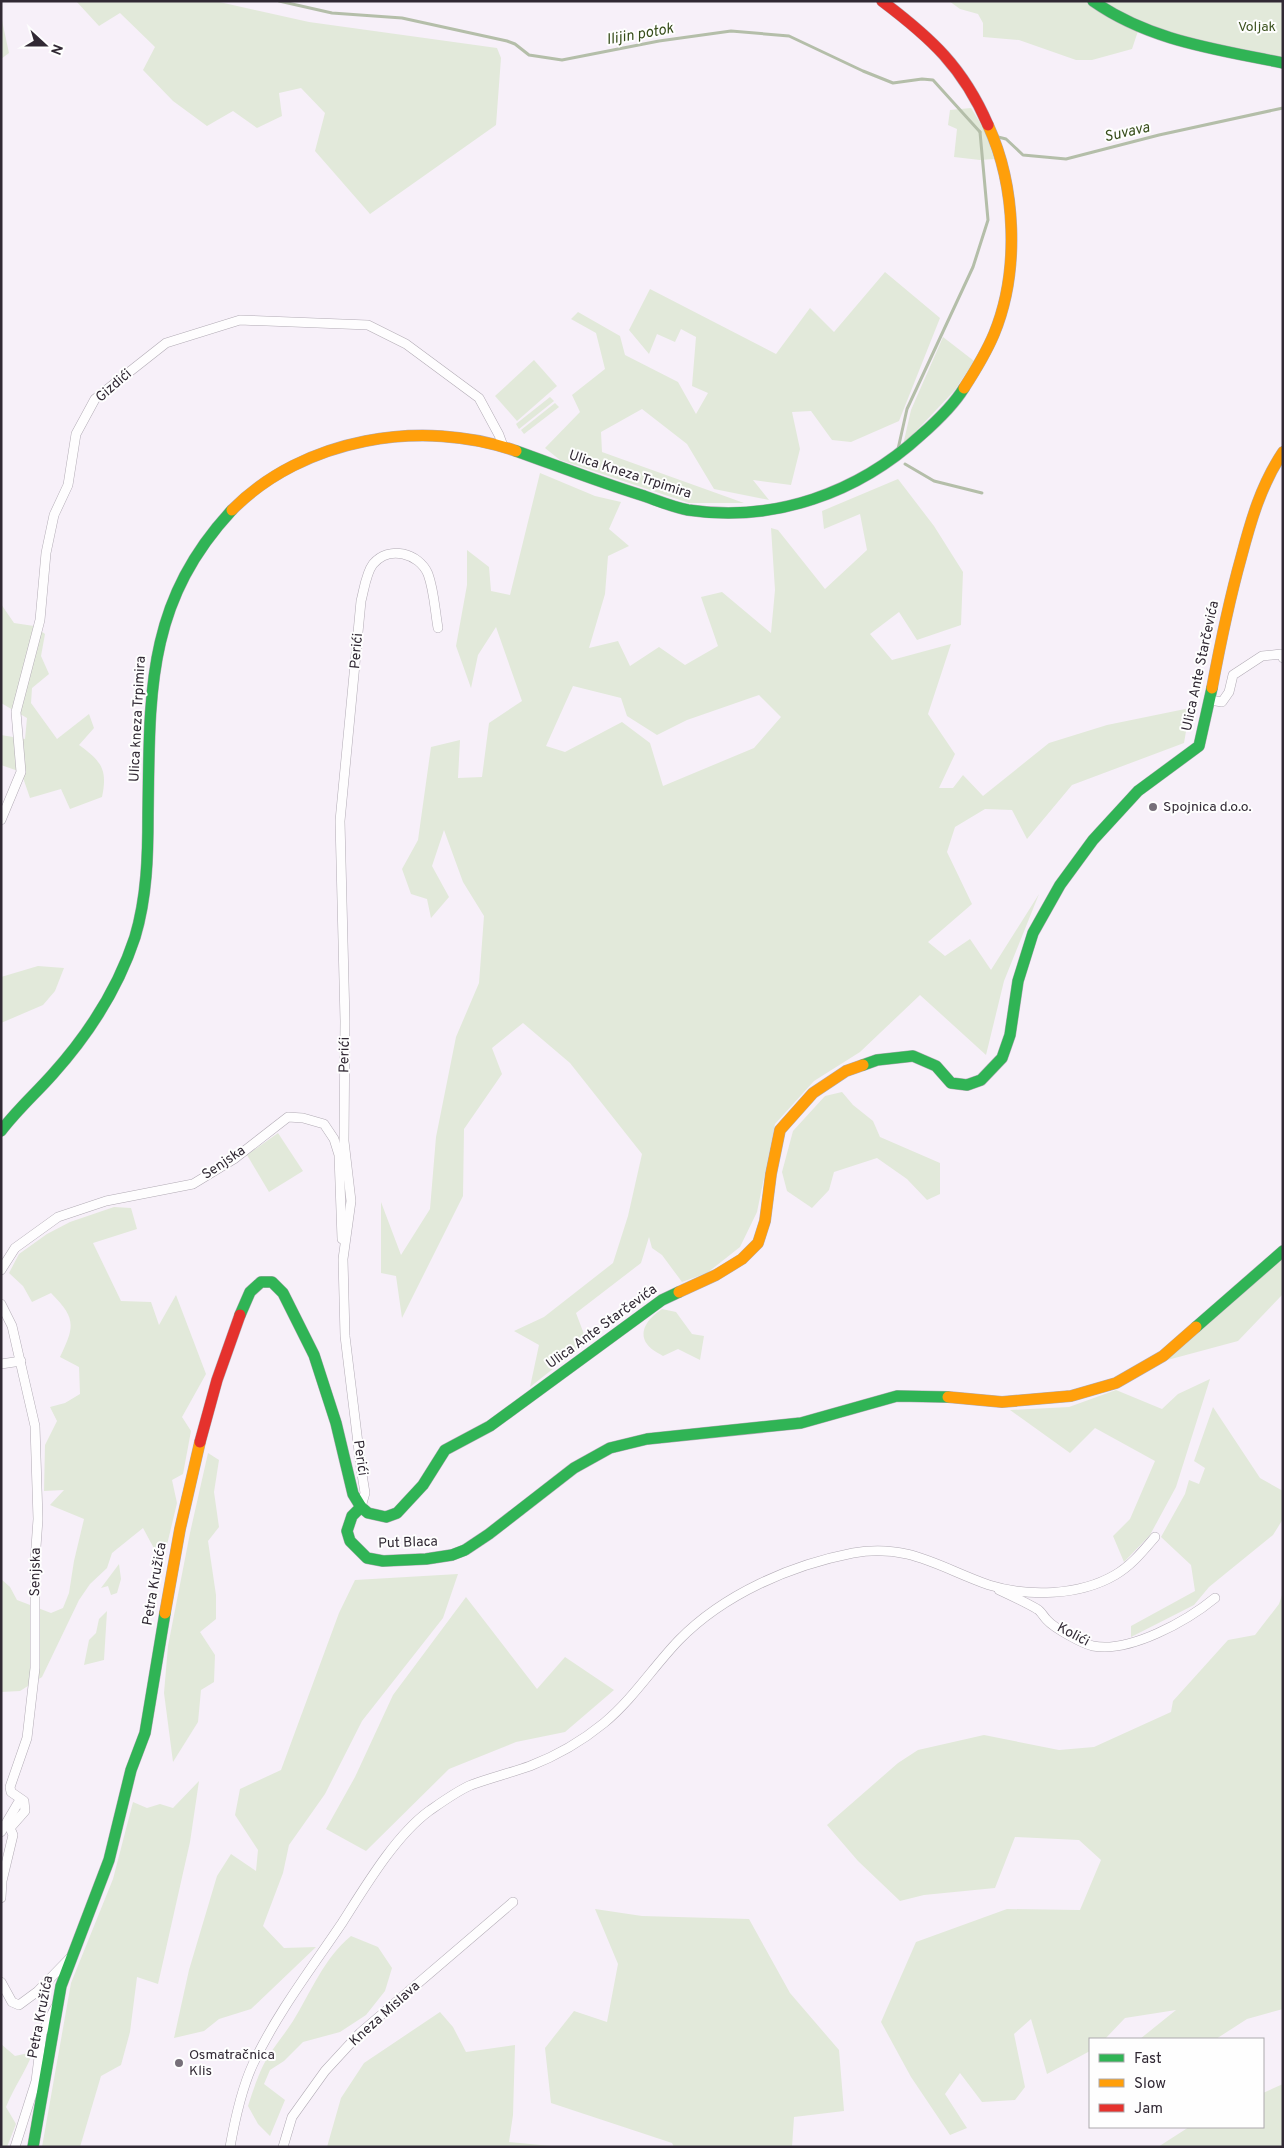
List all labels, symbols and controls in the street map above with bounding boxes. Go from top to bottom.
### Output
park label: Voljak [1238,19,1276,36]
north arrow [20,20,70,70]
water label: Ilijin potok [605,20,675,50]
text: N [46,41,65,57]
water label: Suvava [1102,118,1152,147]
street label: Gizdići [93,366,135,406]
street label: Ulica Kneza Trpimira [567,447,693,503]
street label: Ulica Ante Starčevića [1179,599,1223,733]
street label: Perići [347,632,367,670]
street label: Ulica kneza Trpimira [126,655,150,783]
place label: Spojnica d.o.o. [1163,799,1252,816]
marker: Spojnica d.o.o. [1147,801,1159,813]
street label: Perići [336,1037,354,1073]
street label: Senjska [199,1142,249,1184]
street label: Ulica Ante Starčevića [543,1281,661,1373]
street label: Perići [349,1439,371,1477]
street label: Put Blaca [378,1533,438,1553]
street label: Petra Kružića [139,1541,171,1627]
street label: Senjska [27,1548,45,1596]
street label: Kolići [1054,1619,1092,1651]
street label: Petra Kružića [25,1974,57,2060]
street label: Kneza Mislava [346,1978,424,2050]
legend [1089,2038,1264,2128]
place label: Osmatračnica Klis [189,2047,275,2080]
text: Fast [1134,2050,1162,2069]
marker: Osmatračnica Klis [173,2057,185,2069]
text: Slow [1134,2075,1166,2094]
text: Jam [1134,2100,1163,2119]

